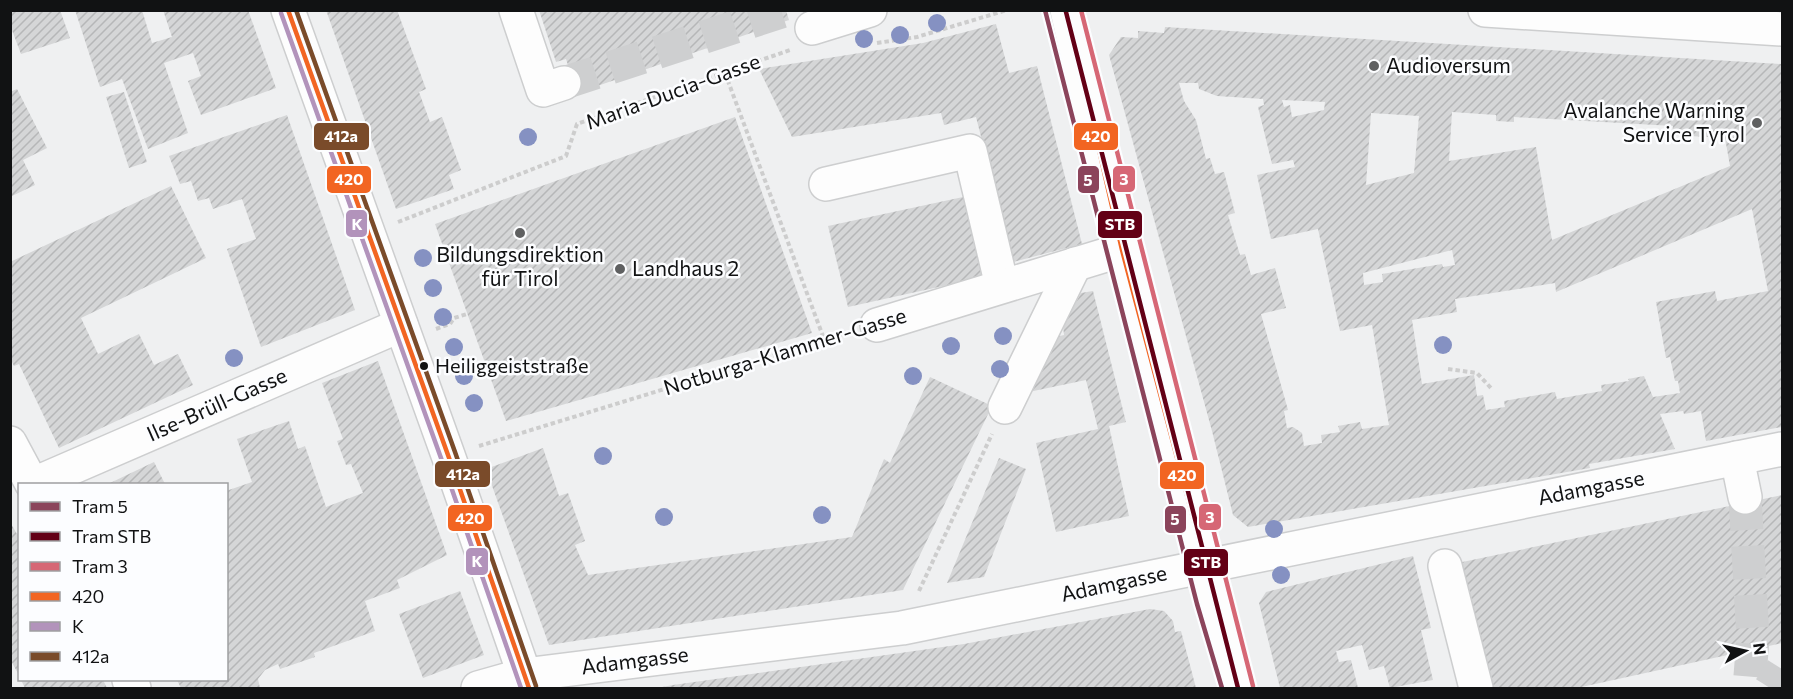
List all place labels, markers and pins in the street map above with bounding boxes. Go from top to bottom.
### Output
place label: Audioversum [1386,52,1511,77]
marker: Audioversum [1367,59,1381,73]
place label: Avalanche Warning Service Tyrol [1563,97,1745,146]
marker: Avalanche Warning Service Tyrol [1750,116,1764,130]
marker: Bildungsdirektion für Tirol [513,226,527,240]
place label: Bildungsdirektion für Tirol [436,241,604,290]
place label: Landhaus 2 [632,255,739,280]
marker: Landhaus 2 [613,262,627,276]
place label: Heiliggeiststraße [435,353,588,377]
marker: Heiliggeiststraße [418,360,430,372]

